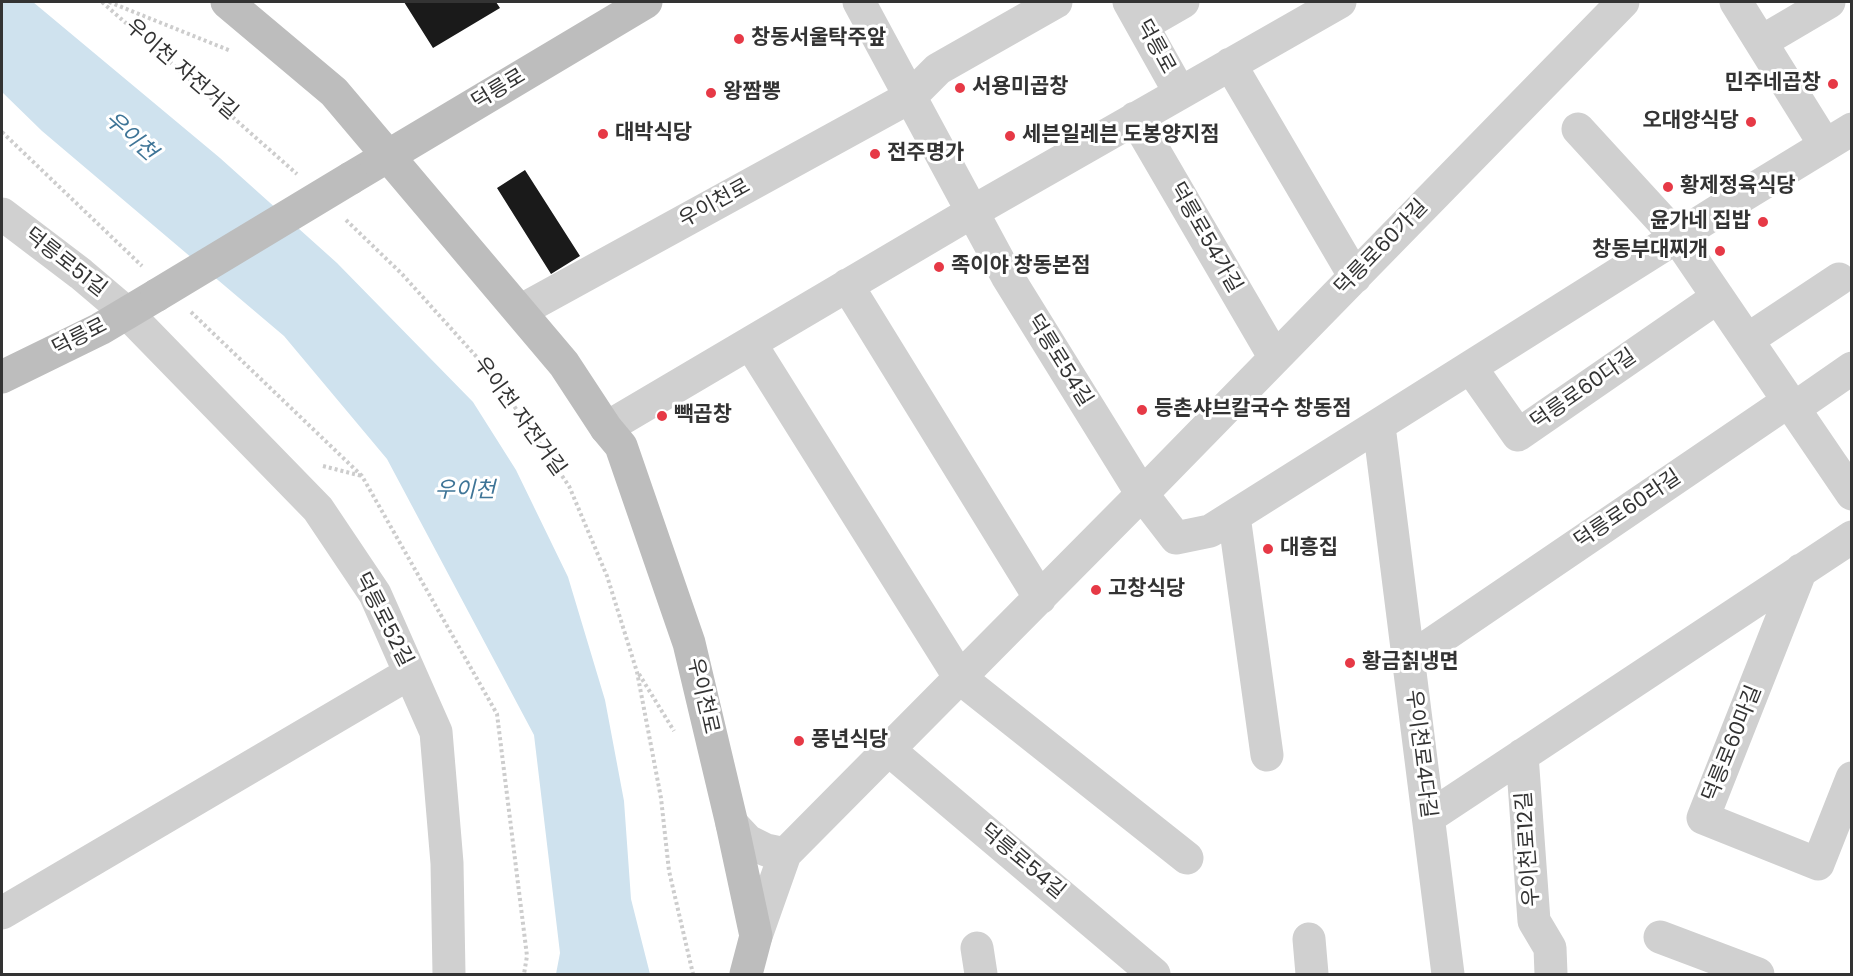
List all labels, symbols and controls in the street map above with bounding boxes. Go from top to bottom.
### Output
street label: 우이천 자전거길 [120,14,242,126]
street label: 덕릉로 [1130,16,1180,78]
place label: 창동서울탁주앞 [751,26,886,52]
marker: 창동서울탁주앞 [732,32,746,46]
street label: 덕릉로 [468,64,530,116]
place label: 민주네곱창 [1724,71,1821,97]
place label: 서용미곱창 [972,75,1069,101]
marker: 민주네곱창 [1826,77,1840,91]
place label: 왕짬뽕 [723,80,781,106]
marker: 서용미곱창 [953,81,967,95]
marker: 왕짬뽕 [704,86,718,100]
water label: 우이천 [99,107,161,167]
place label: 오대양식당 [1642,109,1739,135]
marker: 오대양식당 [1744,115,1758,129]
place label: 대박식당 [615,121,692,147]
place label: 세븐일레븐 도봉양지점 [1022,123,1220,149]
marker: 대박식당 [596,127,610,141]
marker: 세븐일레븐 도봉양지점 [1003,129,1017,143]
place label: 전주명가 [887,141,964,167]
marker: 전주명가 [868,147,882,161]
street label: 우이천로 [675,174,755,234]
place label: 황제정육식당 [1680,174,1796,200]
street label: 덕릉로54가길 [1163,178,1247,298]
marker: 황제정육식당 [1661,180,1675,194]
street label: 덕릉로60가길 [1330,195,1434,301]
place label: 윤가네 집밥 [1650,209,1751,235]
marker: 윤가네 집밥 [1756,215,1770,229]
street label: 덕릉로51길 [19,223,111,303]
place label: 창동부대찌개 [1592,238,1708,264]
marker: 창동부대찌개 [1713,244,1727,258]
place label: 족이야 창동본점 [951,254,1091,280]
marker: 족이야 창동본점 [932,260,946,274]
street label: 덕릉로54길 [1021,310,1097,412]
street label: 덕릉로 [48,314,112,362]
street label: 덕릉로60다길 [1526,344,1642,436]
street label: 우이천 자전거길 [467,353,571,481]
place label: 등촌샤브칼국수 창동점 [1154,397,1352,423]
place label: 빽곱창 [674,403,732,429]
marker: 등촌샤브칼국수 창동점 [1135,403,1149,417]
marker: 빽곱창 [655,409,669,423]
street label: 덕릉로60라길 [1570,465,1686,555]
water label: 우이천 [435,478,495,504]
place label: 대흥집 [1280,536,1338,562]
marker: 대흥집 [1261,542,1275,556]
street label: 덕릉로52길 [348,569,418,671]
place label: 고창식당 [1108,577,1185,603]
marker: 고창식당 [1089,583,1103,597]
place label: 황금칡냉면 [1362,650,1459,676]
street label: 우이천로 [681,656,723,736]
marker: 황금칡냉면 [1343,656,1357,670]
street label: 덕릉로60마길 [1698,682,1768,806]
street label: 우이천로4다길 [1400,688,1440,820]
place label: 풍년식당 [811,728,888,754]
marker: 풍년식당 [792,734,806,748]
street label: 우이천로12길 [1512,791,1546,907]
street label: 덕릉로54길 [974,819,1070,905]

